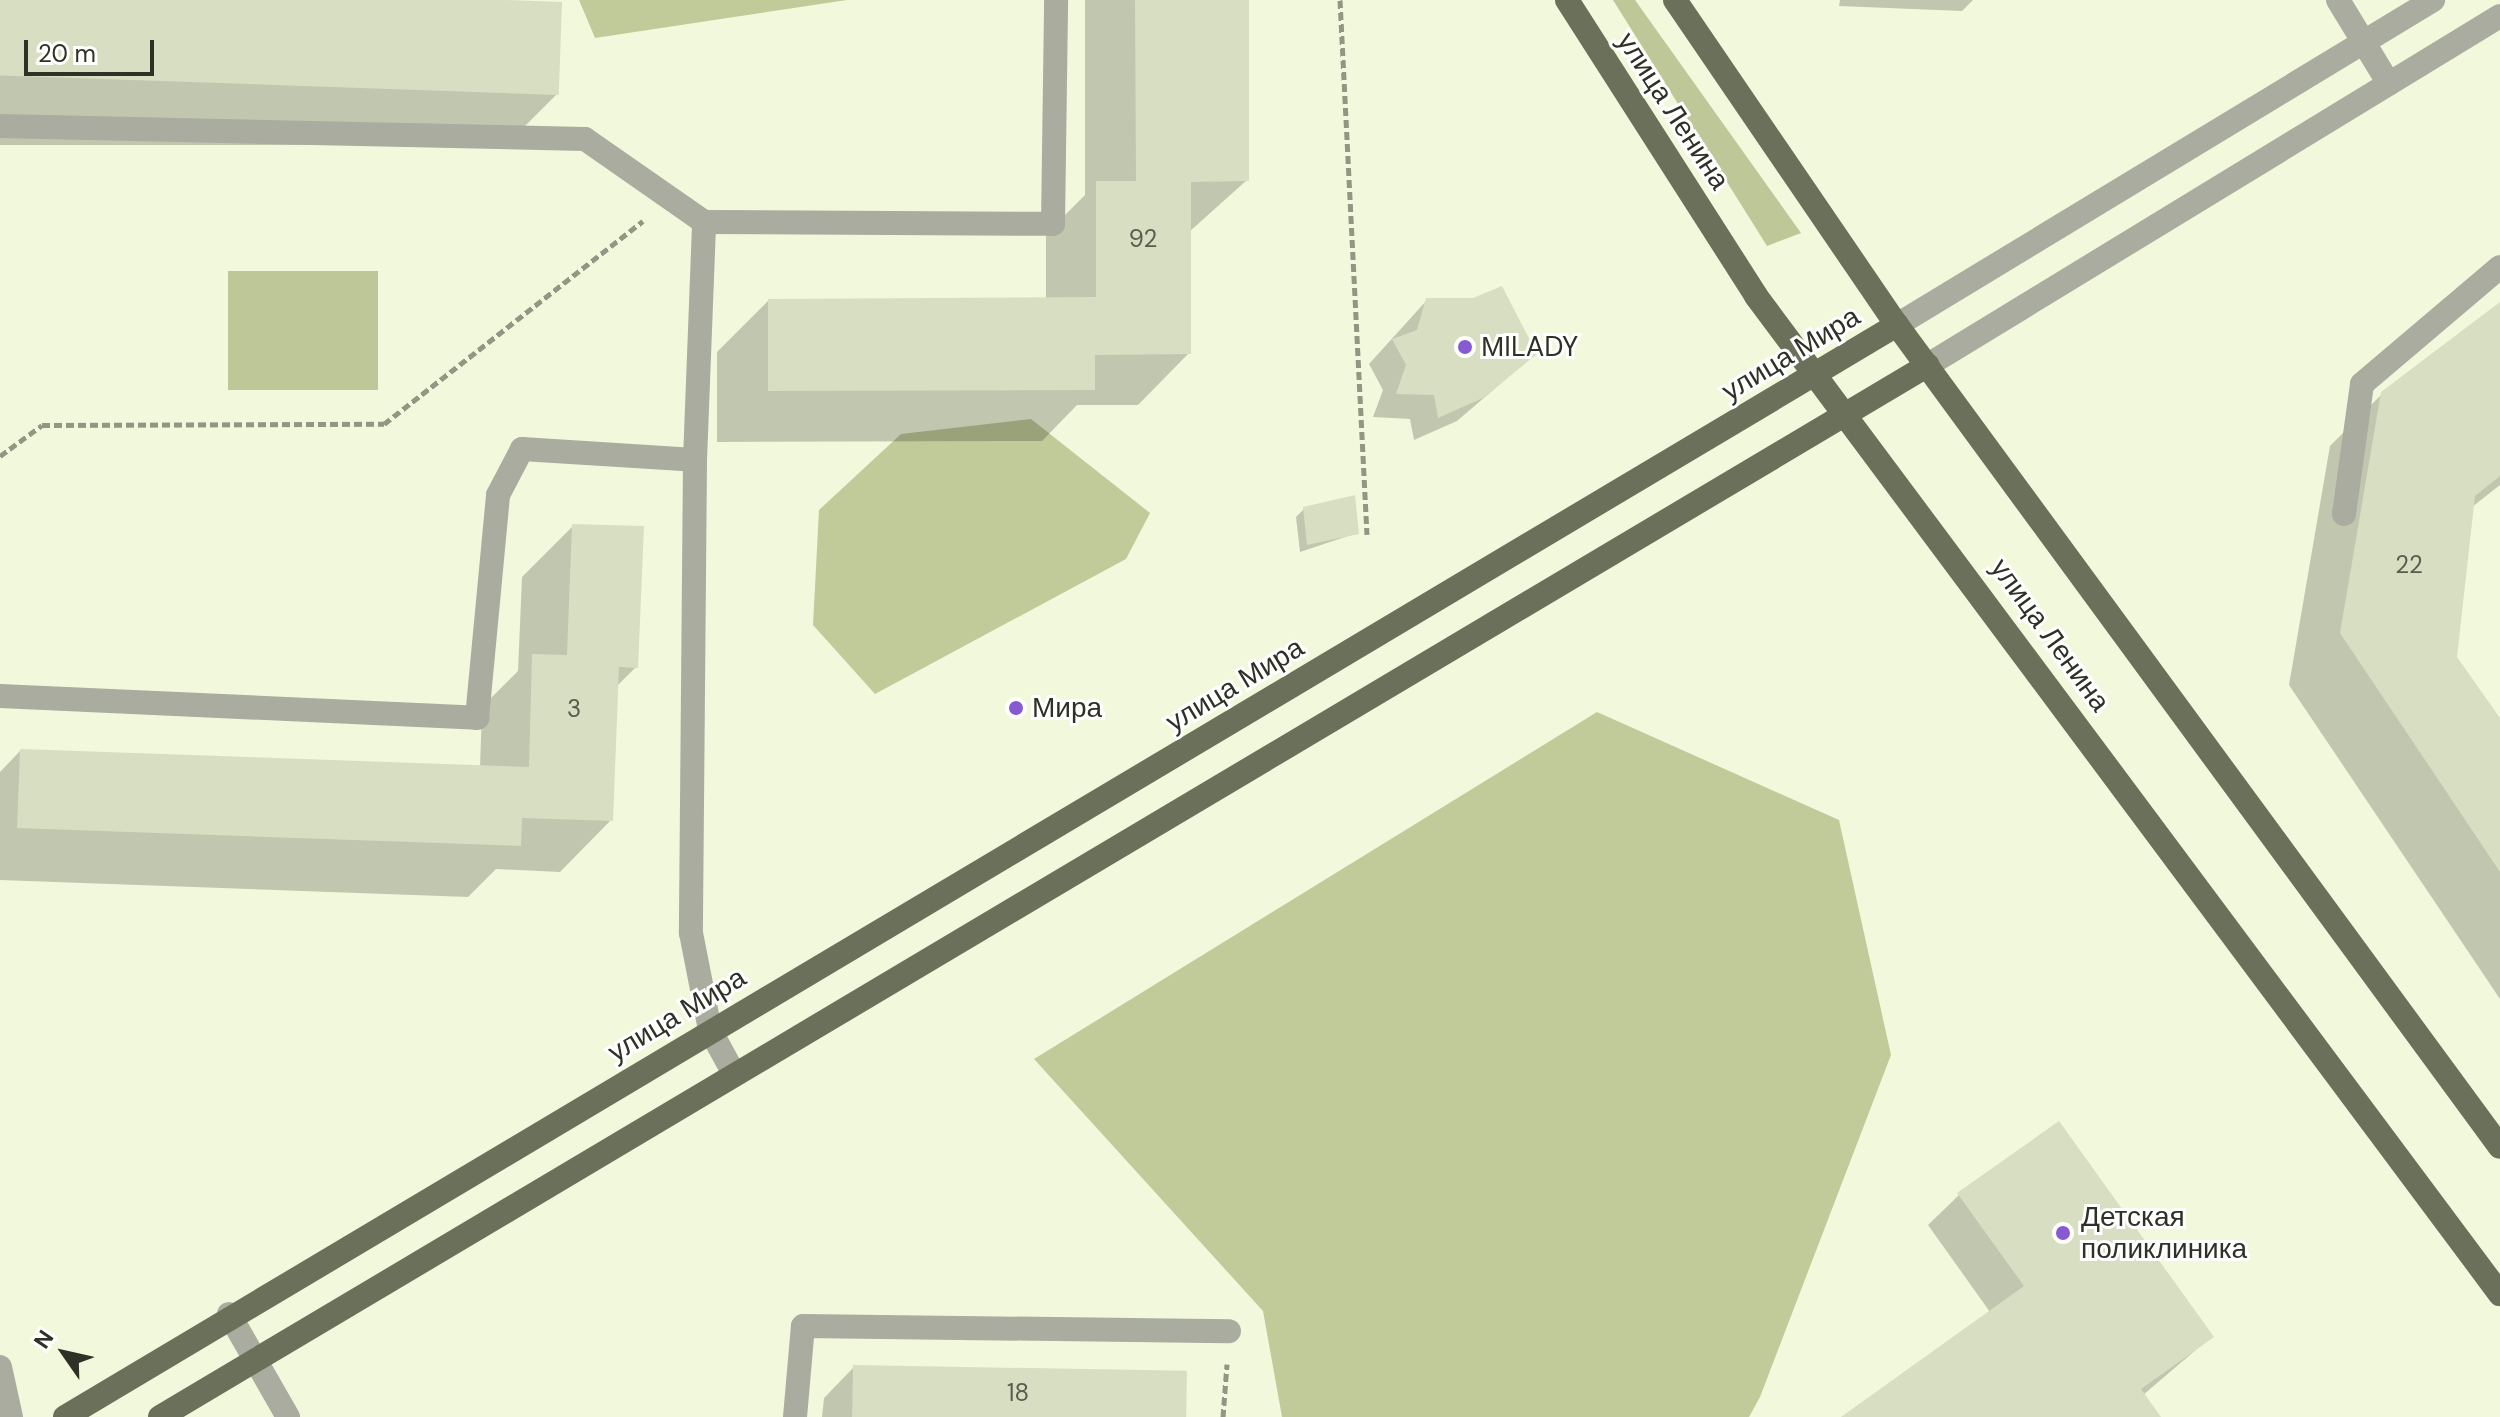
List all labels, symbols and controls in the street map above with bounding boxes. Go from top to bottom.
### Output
scale bar [28,24,158,74]
street label: улица Ленина [1610,26,1736,196]
text: 20 m [38,38,96,69]
house number: 92 [1129,225,1157,253]
street label: улица Мира [1716,300,1866,408]
place label: МILADY [1481,330,1578,364]
marker: МILADY [1456,338,1474,356]
house number: 22 [2395,551,2423,579]
street label: улица Ленина [1983,552,2117,718]
street label: улица Мира [1160,631,1310,739]
place label: Мира [1032,691,1102,725]
house number: 3 [567,695,581,723]
marker: Мира [1007,699,1025,717]
street label: улица Мира [602,961,752,1069]
place label: Детская поликлиника [2081,1200,2247,1266]
marker: Детская поликлиника [2052,1222,2074,1244]
north arrow [24,1313,104,1393]
text: N [27,1325,60,1354]
house number: 18 [1007,1379,1029,1407]

